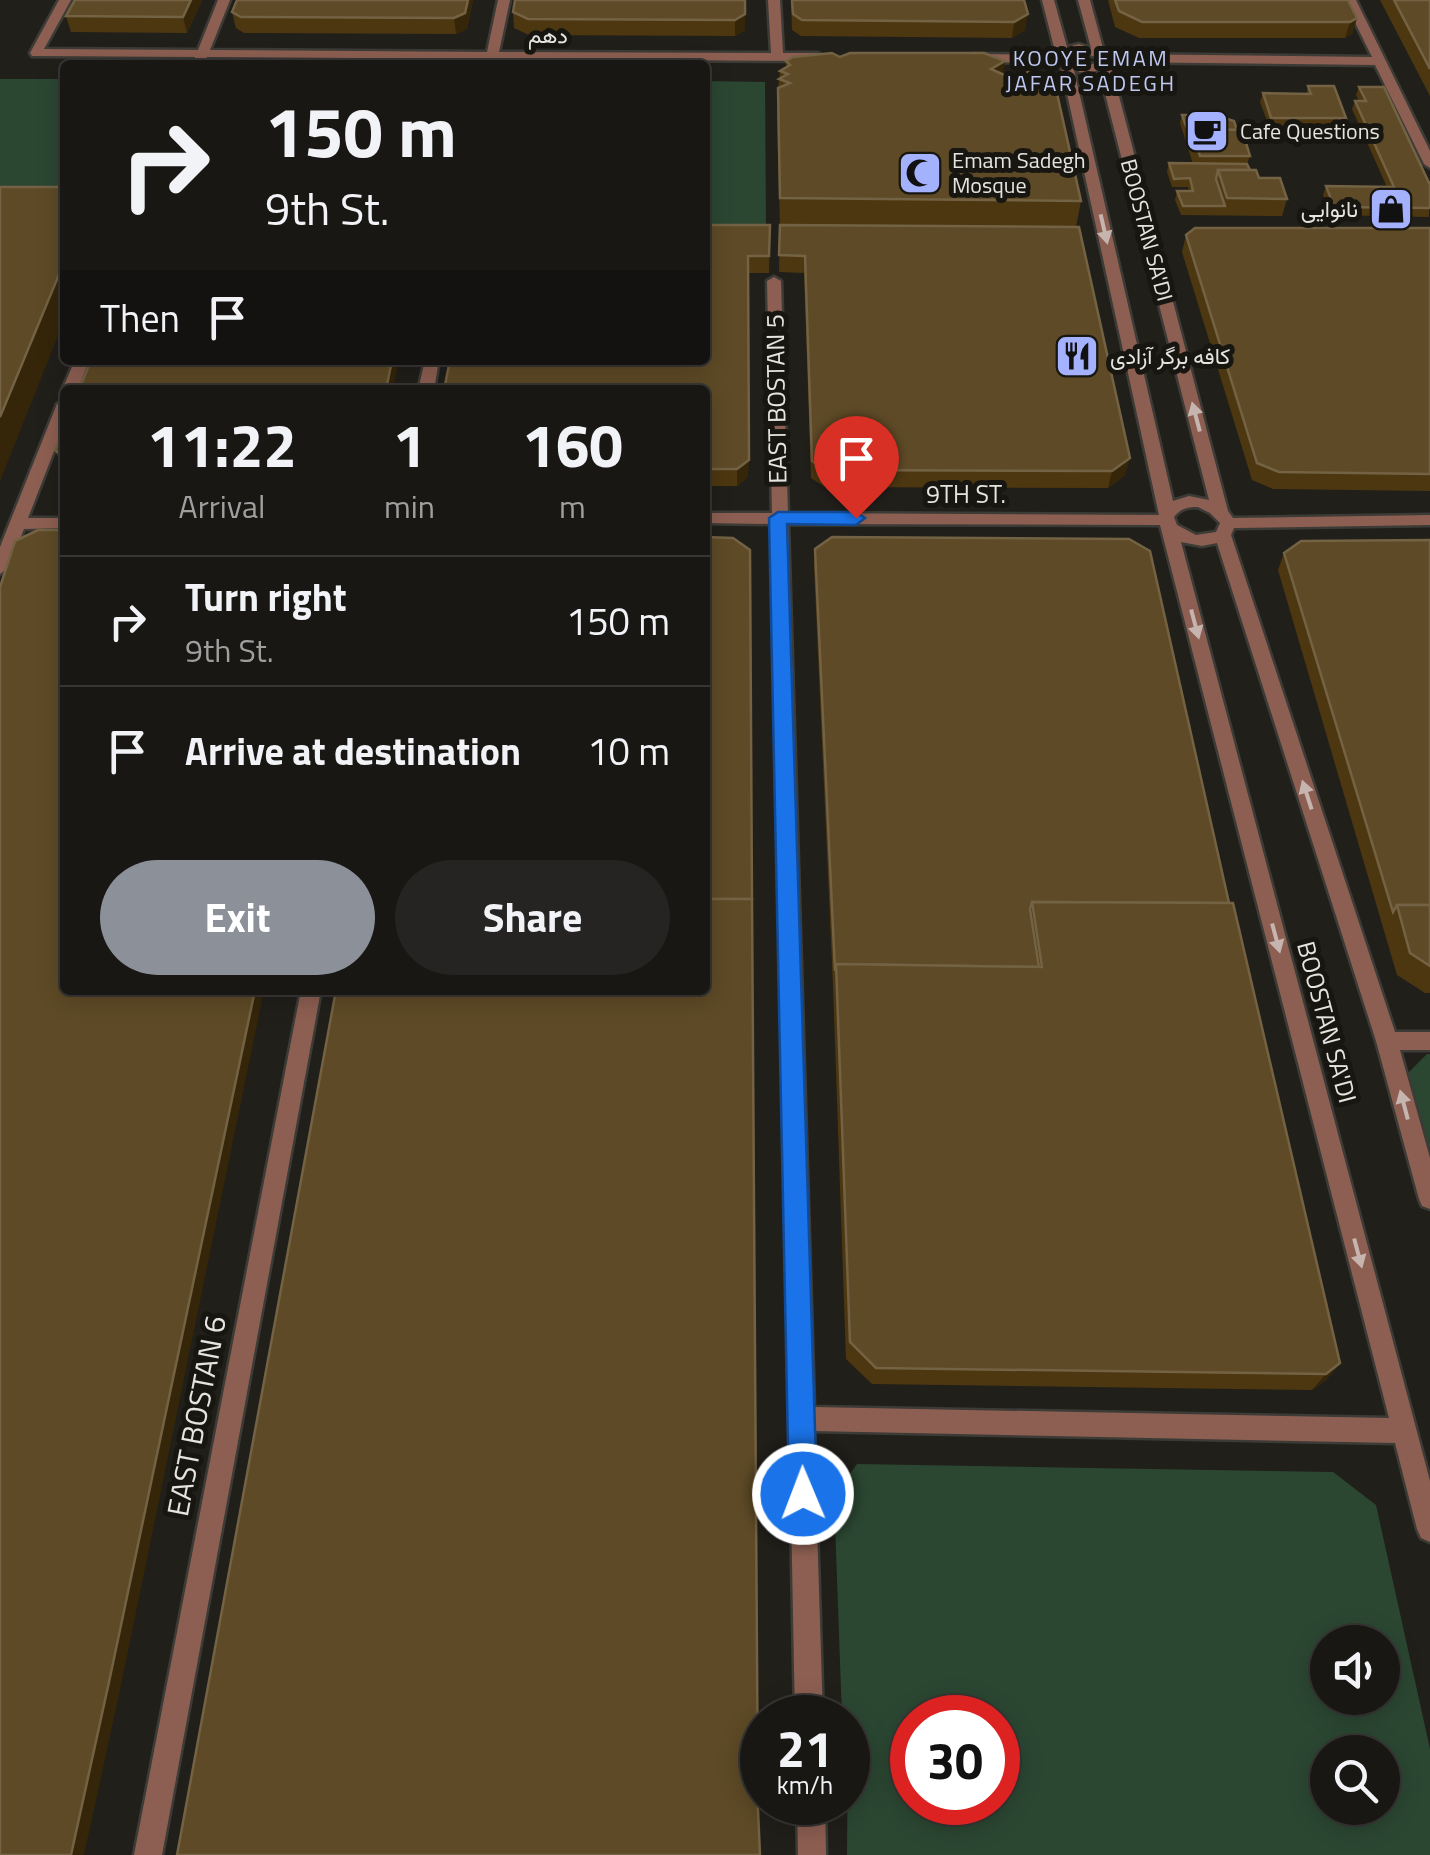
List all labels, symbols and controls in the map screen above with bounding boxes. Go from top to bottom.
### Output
street label: دهم [528,18,568,52]
district label: KOOYE EMAM JAFAR SADEGH [1005,41,1177,100]
text: 150 m [265,78,457,184]
icon: right [100,100,230,230]
cafe icon: Cafe Questions [1184,108,1230,154]
place label: Cafe Questions [1240,114,1380,148]
place label: Emam Sadegh Mosque [952,143,1086,202]
mosque icon: Emam Sadegh Mosque [897,150,943,196]
street label: BOOSTAN SA'DI [1112,155,1182,305]
text: 9th St. [265,174,390,242]
shop icon: نانوایی [1368,186,1414,232]
place label: نانوایی [1301,192,1358,226]
one-way arrow [1096,214,1112,245]
text: Then [100,289,180,347]
icon: arrive [200,290,255,345]
street label: EAST BOSTAN 5 [756,314,796,484]
restaurant icon: کافه برگر آزادی [1054,333,1100,379]
place label: کافه برگر آزادی [1110,339,1230,373]
text: 11:22 [147,399,297,490]
text: 1 [393,399,426,490]
text: 160 [522,399,623,490]
one-way arrow [1187,401,1203,432]
pin [814,416,899,519]
icon: arrive [829,431,884,486]
street label: 9TH ST. [926,475,1006,513]
text: Arrival [179,482,265,530]
text: min [384,482,435,530]
text: m [559,482,586,530]
text: Turn right [185,568,347,626]
text: 150 m [566,592,670,650]
icon: right [100,594,155,649]
one-way arrow [1188,609,1203,640]
text: 9th St. [185,626,274,674]
text: Arrive at destination [185,722,521,780]
text: 10 m [587,722,670,780]
icon: arrive [100,724,155,779]
one-way arrow [1299,780,1314,810]
button: Exit [100,860,375,975]
button: Share [395,860,670,975]
one-way arrow [1269,923,1285,954]
street label: BOOSTAN SA'DI [1287,937,1367,1107]
one-way arrow [1396,1089,1412,1120]
one-way arrow [1350,1238,1366,1269]
street label: EAST BOSTAN 6 [154,1312,238,1520]
position arrow [751,1442,855,1546]
map controls [1310,1625,1400,1825]
button: sound [1310,1625,1400,1715]
speed limit sign: 30 [890,1695,1020,1825]
text: 21 [777,1710,833,1786]
button: search [1310,1735,1400,1825]
text: km/h [777,1766,833,1804]

